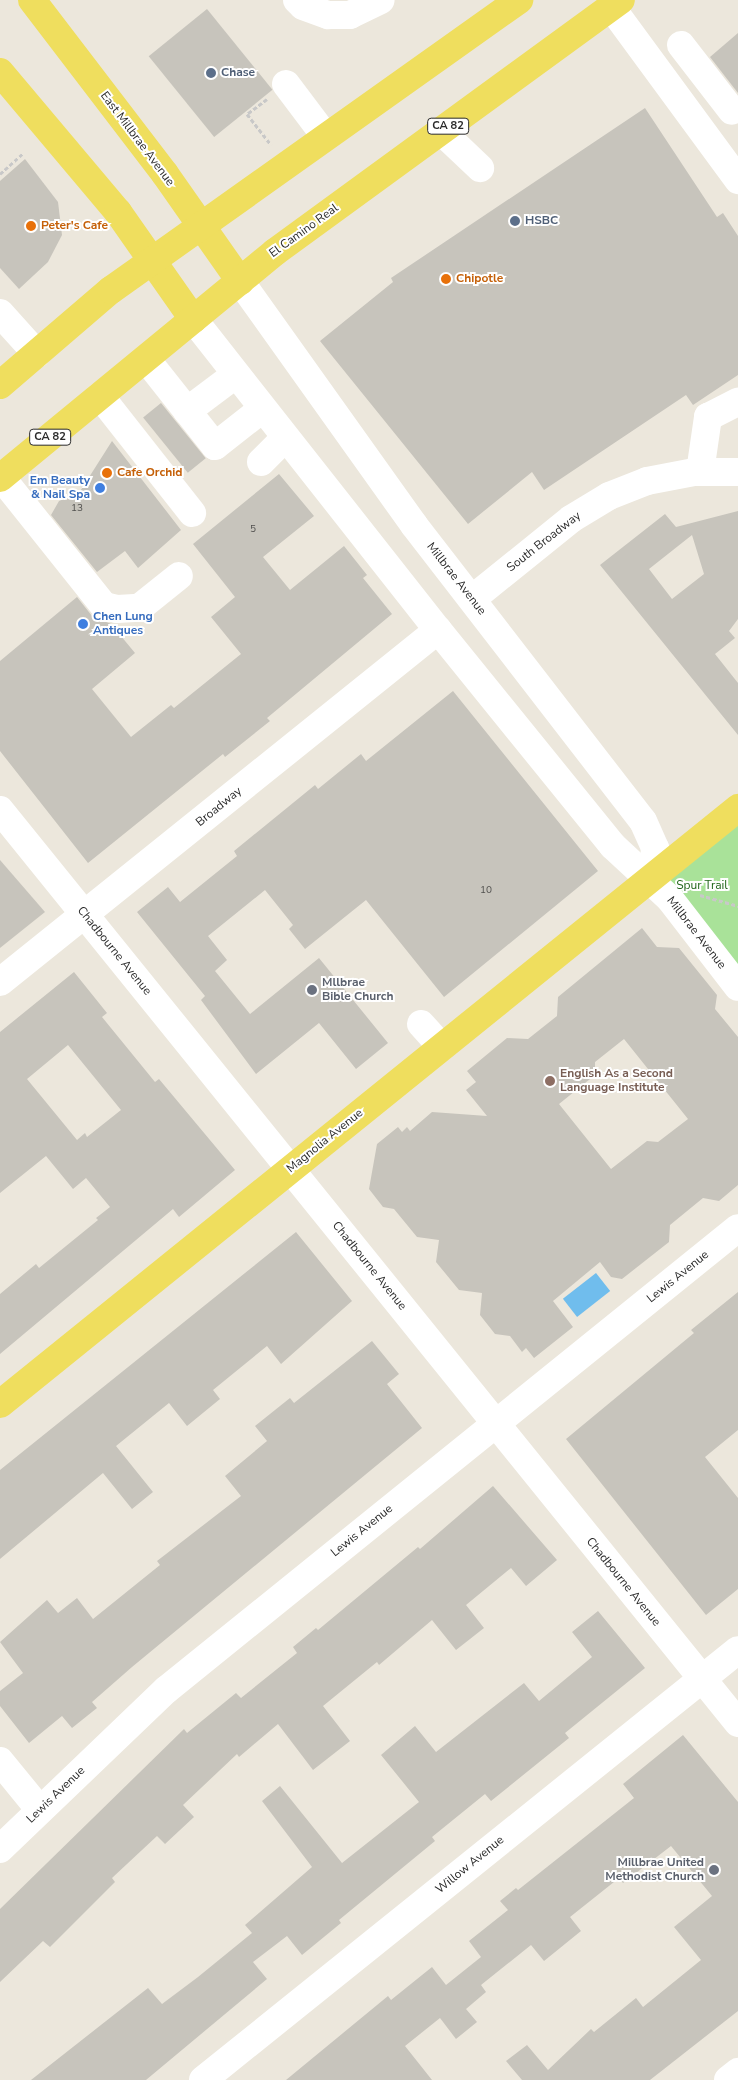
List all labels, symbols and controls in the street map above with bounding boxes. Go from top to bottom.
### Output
place label: Chase [221,66,255,80]
marker: Chase [205,67,217,79]
street label: East Millbrae Avenue [97,89,177,189]
road number: CA 82 [427,118,469,134]
street label: El Camino Real [267,201,341,261]
place label: HSBC [525,214,558,228]
marker: HSBC [509,215,521,227]
place label: Peter's Cafe [41,219,108,233]
marker: Peter's Cafe [25,220,37,232]
place label: Chipotle [456,272,503,286]
marker: Chipotle [440,273,452,285]
road number: CA 82 [29,428,71,446]
place label: Cafe Orchid [117,466,182,480]
marker: Cafe Orchid [101,467,113,479]
place label: Em Beauty & Nail Spa [30,474,90,502]
marker: Em Beauty & Nail Spa [94,482,106,494]
house number: 13 [71,503,83,515]
street label: South Broadway [504,509,584,575]
house number: 5 [250,524,256,536]
street label: Millbrae Avenue [423,540,489,618]
place label: Chen Lung Antiques [93,610,153,638]
marker: Chen Lung Antiques [77,618,89,630]
street label: Broadway [193,784,245,830]
park label: Spur Trail [676,879,728,893]
house number: 10 [480,885,492,897]
street label: Millbrae Avenue [663,894,729,972]
street label: Chadbourne Avenue [74,904,154,998]
place label: Mllbrae Bible Church [322,976,393,1004]
marker: Mllbrae Bible Church [306,984,318,996]
place label: English As a Second Language Institute [560,1067,673,1095]
marker: English As a Second Language Institute [544,1075,556,1087]
street label: Magnolia Avenue [284,1106,366,1176]
street label: Chadbourne Avenue [329,1219,409,1313]
street label: Lewis Avenue [644,1248,712,1306]
street label: Lewis Avenue [328,1502,396,1560]
street label: Chadbourne Avenue [583,1535,663,1629]
street label: Lewis Avenue [24,1764,88,1826]
street label: Willow Avenue [433,1833,507,1897]
place label: Millbrae United Methodist Church [605,1856,704,1884]
marker: Millbrae United Methodist Church [708,1864,720,1876]

